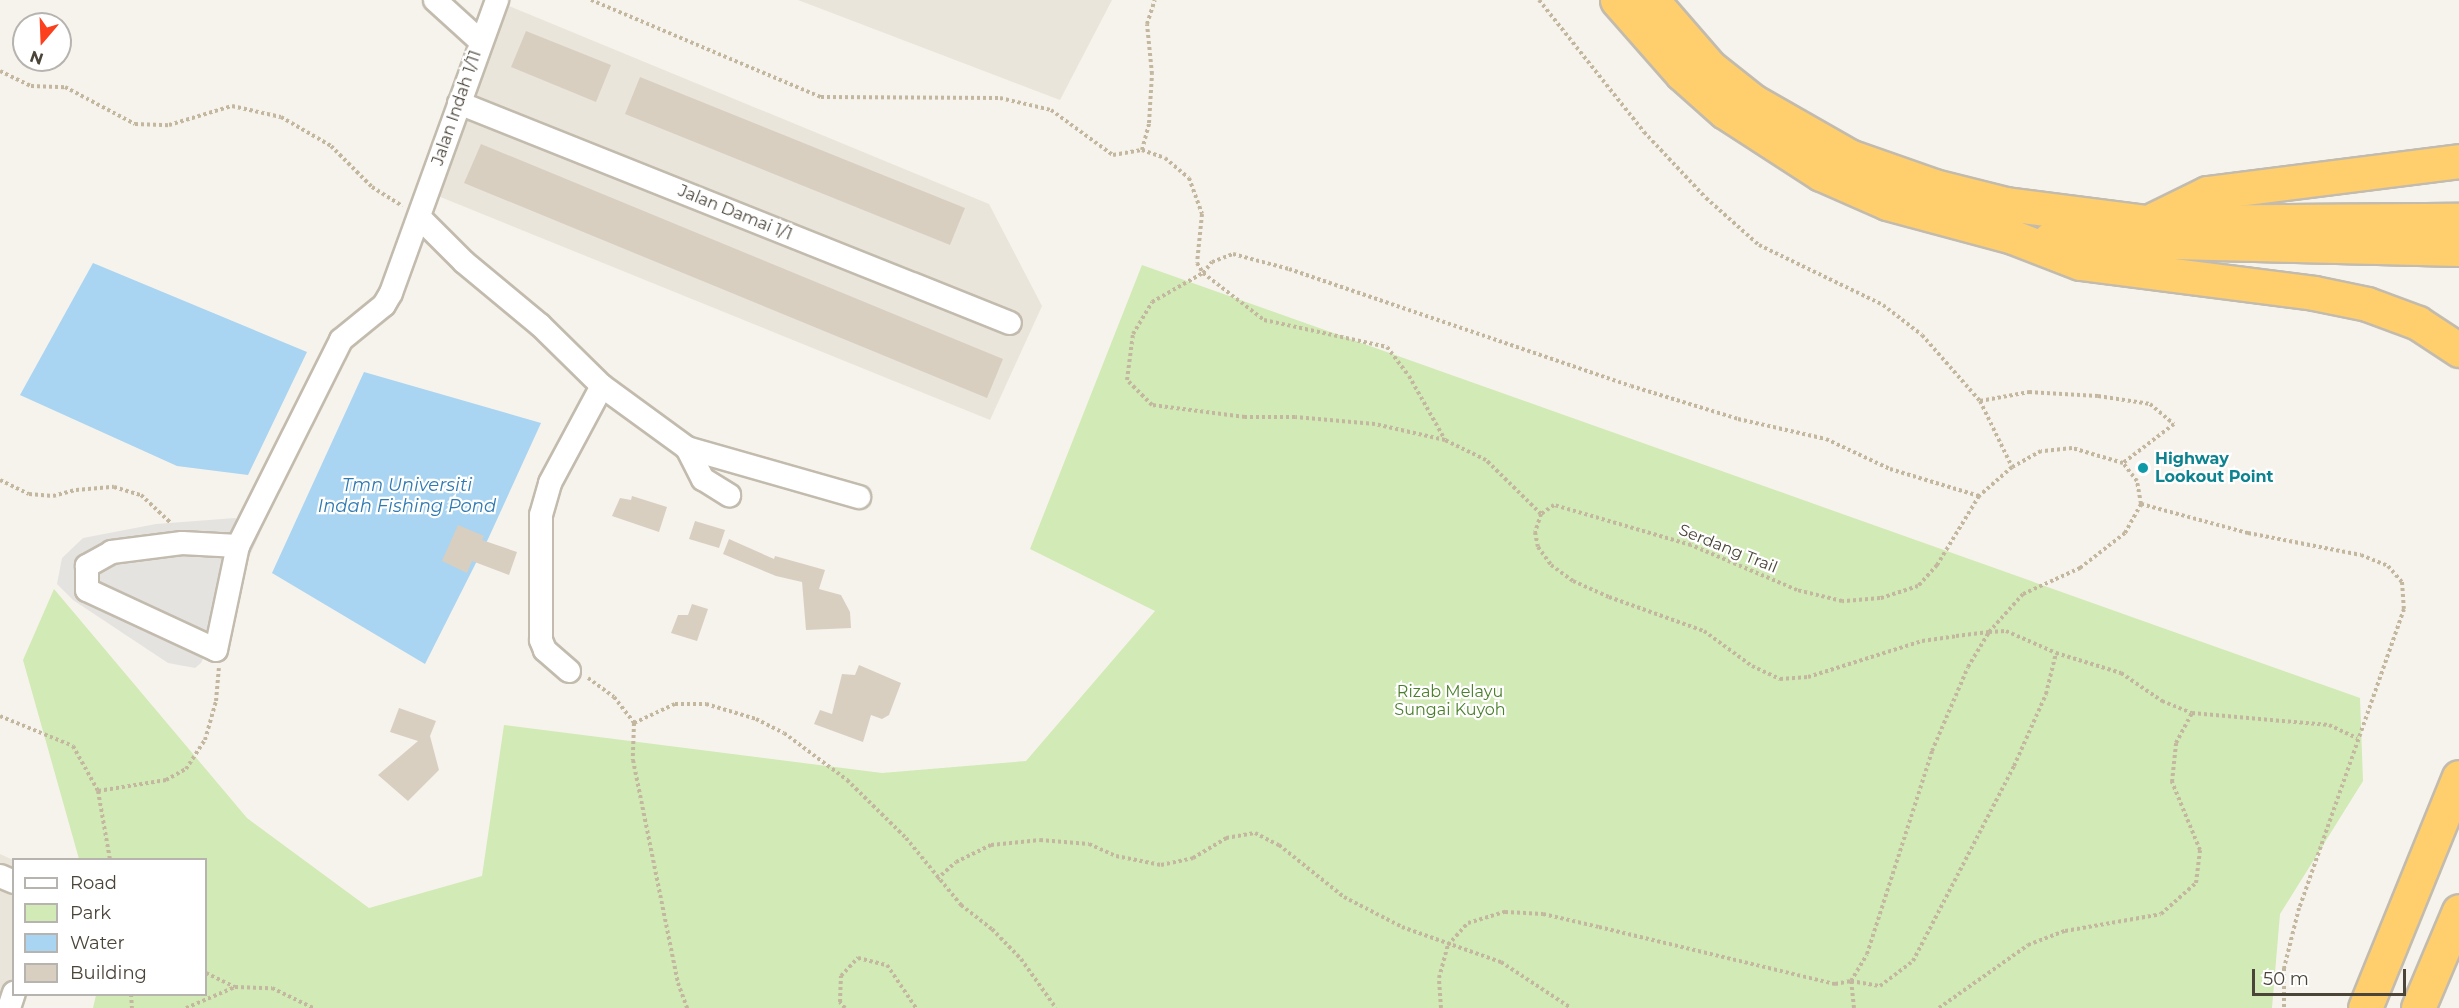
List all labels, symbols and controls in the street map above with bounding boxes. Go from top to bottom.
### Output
north arrow [12,12,72,72]
text: N [27,47,46,69]
street label: Jalan Indah 1/11 [428,48,486,168]
street label: Jalan Damai 1/1 [675,181,795,245]
place label: Highway Lookout Point [2155,449,2273,487]
marker: Highway Lookout Point [2136,461,2150,475]
water label: Tmn Universiti Indah Fishing Pond [318,475,496,518]
street label: Serdang Trail [1676,520,1780,578]
park label: Rizab Melayu Sungai Kuyoh [1394,682,1506,720]
legend [12,858,207,996]
text: Road [70,872,117,894]
text: Park [70,902,111,924]
text: Water [70,932,125,954]
scale bar [2255,957,2410,995]
text: Building [70,962,147,984]
text: 50 m [2263,968,2309,990]

